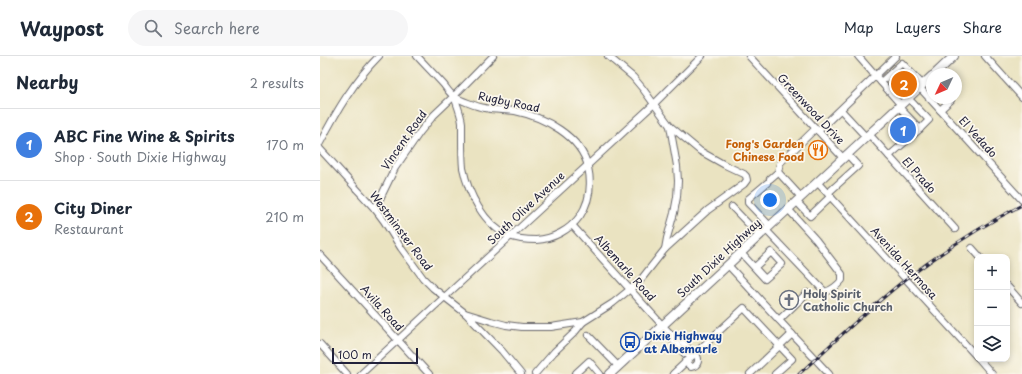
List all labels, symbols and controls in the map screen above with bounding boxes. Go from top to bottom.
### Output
search box [128,10,408,46]
text: Waypost [20,14,104,42]
text: Search here [174,16,260,39]
icon: search [142,17,164,39]
text: Map [844,17,874,38]
text: Layers [896,17,941,38]
text: Share [963,17,1002,38]
north arrow [926,68,962,104]
text: Nearby [16,69,78,95]
street label: Greenwood Drive [774,69,849,148]
pin: 2 [891,69,917,99]
text: 2 results [250,73,304,92]
street label: Rugby Road [477,87,541,116]
street label: Vincent Road [377,106,431,173]
street label: El Vedado [955,112,1002,161]
pin: 1 [890,115,916,145]
text: ABC Fine Wine & Spirits [54,124,235,147]
text: 1 [26,135,32,154]
text: 170 m [266,135,304,154]
place label: Fong's Garden Chinese Food [725,135,804,165]
restaurant icon: Fong's Garden Chinese Food [807,139,829,161]
text: Shop · South Dixie Highway [54,147,226,166]
street label: El Prado [898,153,940,197]
street label: South Olive Avenue [483,167,568,248]
street label: Westminster Road [366,187,437,274]
your location [760,190,780,210]
text: City Diner [54,196,132,219]
text: 2 [24,207,34,226]
text: 210 m [265,207,304,226]
street label: South Dixie Highway [673,214,764,301]
text: Restaurant [54,219,124,238]
street label: Avenida Hermosa [867,223,942,303]
street label: Albemarle Road [591,231,660,305]
map controls [974,254,1010,362]
button: + [974,254,1010,290]
street label: Avila Road [357,281,408,335]
place label: Holy Spirit Catholic Church [803,285,893,315]
church icon: Holy Spirit Catholic Church [778,289,800,311]
button: − [974,290,1010,326]
button: layers [974,326,1010,362]
place label: Dixie Highway at Albemarle [644,327,722,357]
bus stop icon: Dixie Highway at Albemarle [619,331,641,353]
scale bar [332,346,418,365]
text: 100 m [338,346,372,363]

